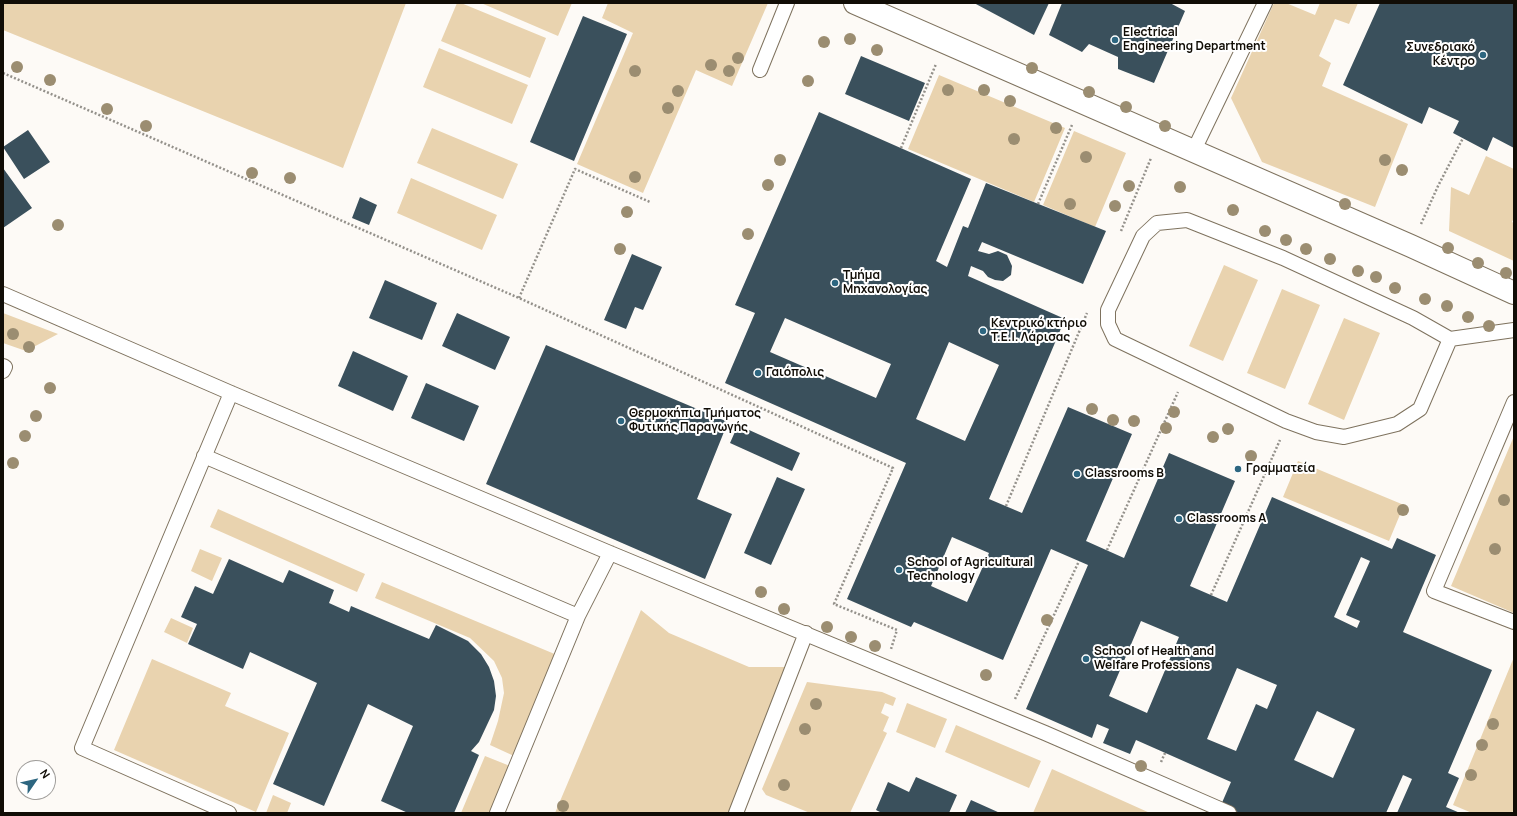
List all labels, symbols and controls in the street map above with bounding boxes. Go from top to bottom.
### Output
place label: Electrical Engineering Department [1123,26,1266,54]
marker: Electrical Engineering Department [1110,35,1120,45]
place label: Συνεδριακό Κέντρο [1406,41,1475,69]
marker: Συνεδριακό Κέντρο [1478,50,1488,60]
place label: Τμήμα Μηχανολογίας [843,269,927,297]
marker: Τμήμα Μηχανολογίας [830,278,840,288]
place label: Κεντρικό κτήριο Τ.Ε.Ι. Λάρισας [991,317,1087,345]
marker: Κεντρικό κτήριο Τ.Ε.Ι. Λάρισας [978,326,988,336]
place label: Γαιόπολις [766,366,824,380]
marker: Γαιόπολις [753,368,763,378]
place label: Θερμοκήπια Τμήματος Φυτικής Παραγωγής [629,407,761,435]
marker: Θερμοκήπια Τμήματος Φυτικής Παραγωγής [616,416,626,426]
place label: Γραμματεία [1246,462,1315,476]
marker: Γραμματεία [1233,464,1243,474]
place label: Classrooms B [1085,467,1164,481]
marker: Classrooms B [1072,469,1082,479]
place label: Classrooms A [1187,512,1266,526]
marker: Classrooms A [1174,514,1184,524]
place label: School of Agricultural Technology [907,556,1033,584]
marker: School of Agricultural Technology [894,565,904,575]
place label: School of Health and Welfare Professions [1094,645,1214,673]
marker: School of Health and Welfare Professions [1081,654,1091,664]
north arrow [16,760,56,800]
text: N [37,766,54,781]

